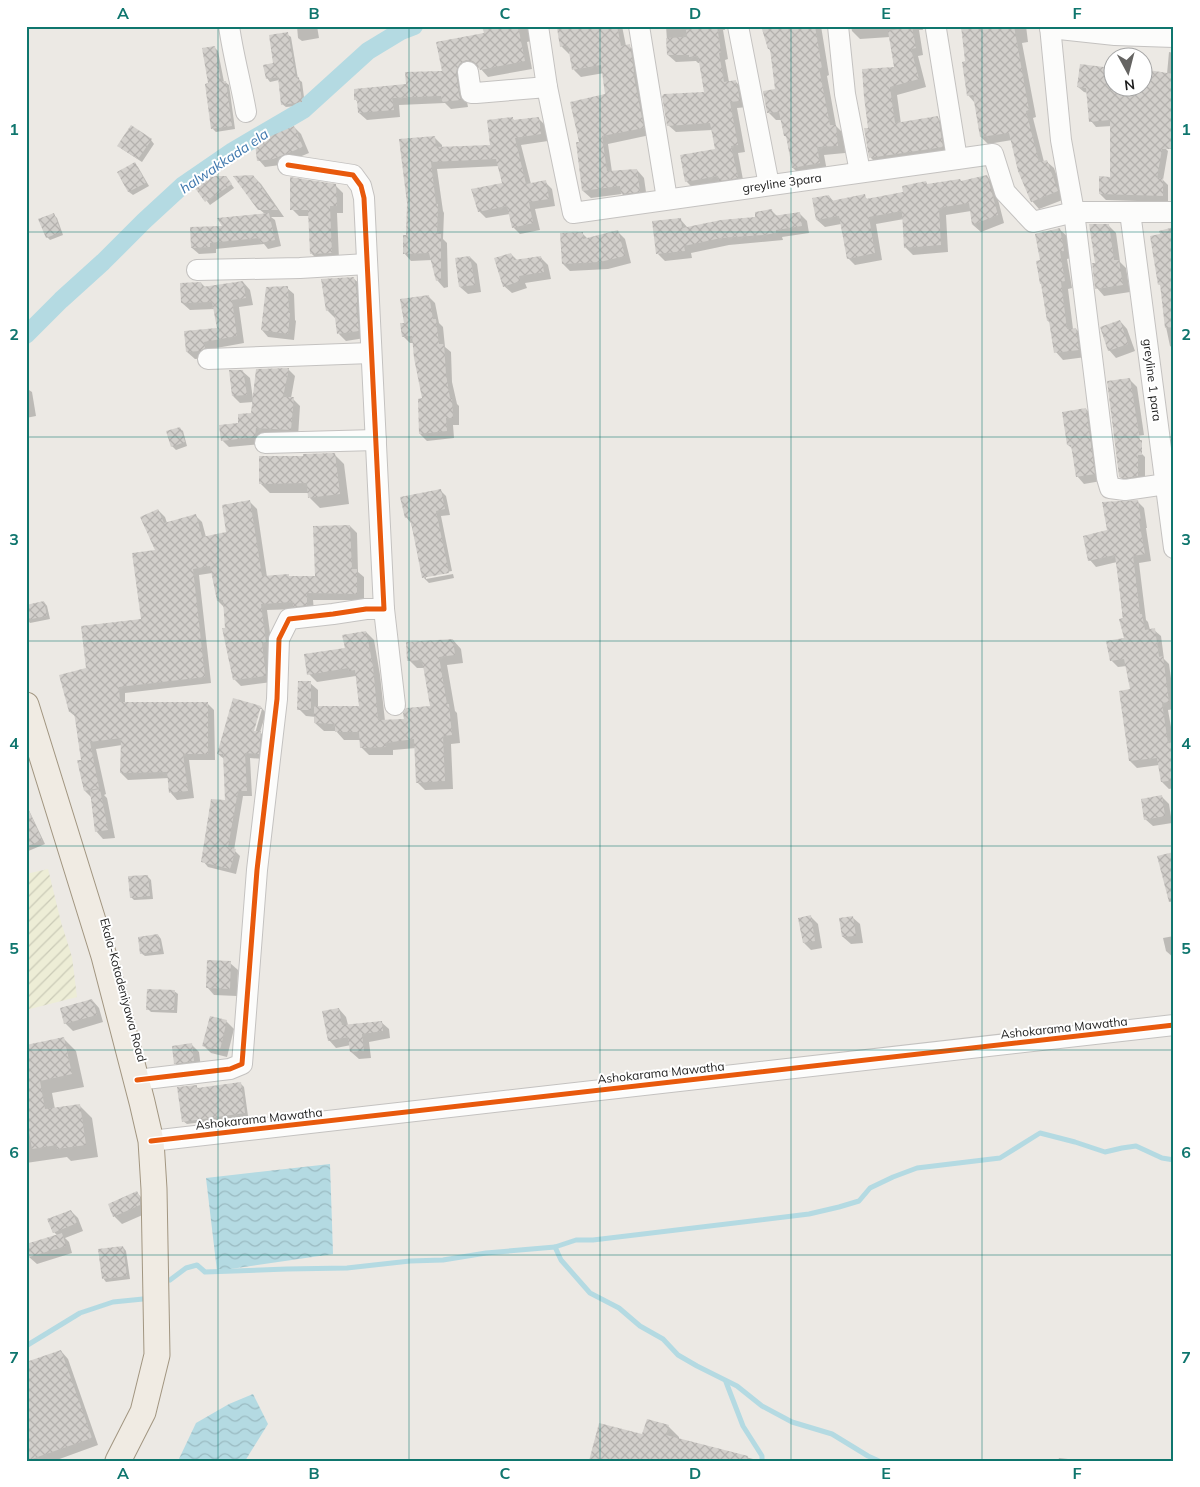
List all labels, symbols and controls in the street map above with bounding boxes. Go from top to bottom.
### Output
text: A [117,3,129,23]
text: B [308,3,320,23]
text: C [500,3,511,23]
text: D [689,3,701,23]
text: E [881,3,891,23]
text: F [1072,3,1082,23]
north arrow [1102,48,1152,98]
text: N [1123,75,1136,94]
text: 1 [9,119,19,139]
text: 1 [1181,119,1191,139]
water label: halwakkada ela [176,125,272,197]
street label: greyline 3para [741,170,823,195]
text: 2 [9,324,19,344]
text: 2 [1181,324,1191,344]
street label: greyline 1 para [1140,338,1165,422]
text: 3 [9,529,19,549]
text: 3 [1181,529,1191,549]
text: 4 [9,733,19,753]
text: 4 [1181,733,1191,753]
street label: Ekala-Kotadeniyawa Road [97,916,150,1063]
text: 5 [9,938,19,958]
text: 5 [1181,938,1191,958]
street label: Ashokarama Mawatha [1000,1013,1128,1042]
street label: Ashokarama Mawatha [597,1058,725,1087]
street label: Ashokarama Mawatha [195,1104,323,1133]
text: 6 [9,1142,19,1162]
text: 6 [1181,1142,1191,1162]
text: 7 [9,1347,19,1367]
text: 7 [1181,1347,1191,1367]
text: A [117,1463,129,1483]
text: B [308,1463,320,1483]
text: C [500,1463,511,1483]
text: D [689,1463,701,1483]
text: E [881,1463,891,1483]
text: F [1072,1463,1082,1483]

